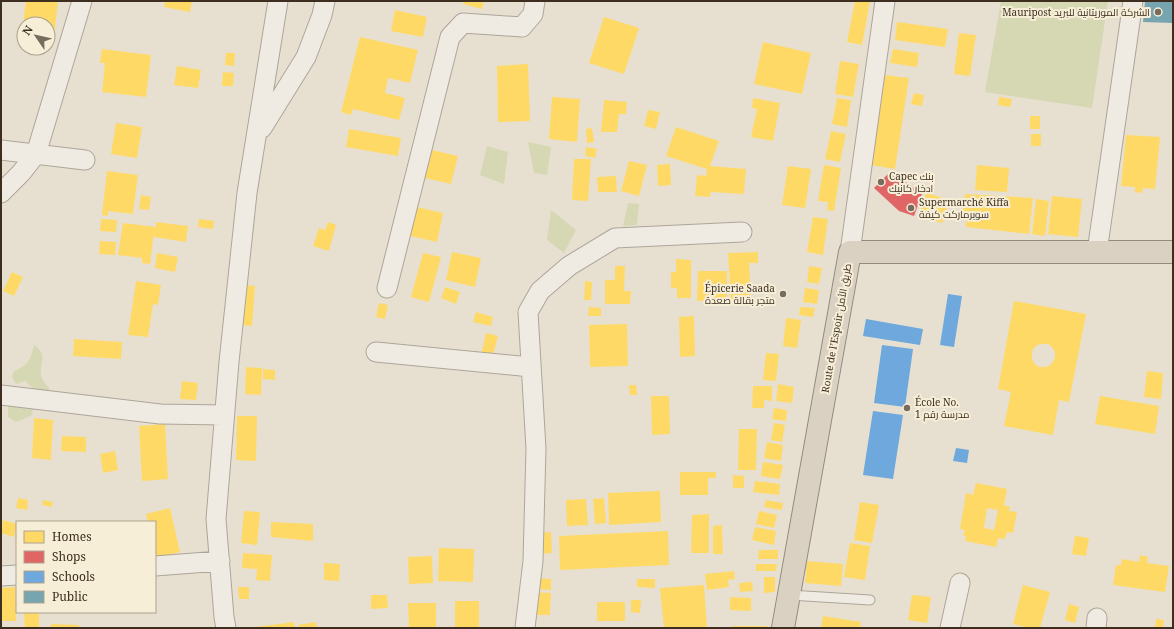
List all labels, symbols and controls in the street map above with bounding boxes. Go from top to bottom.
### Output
place label: Mauripost الشركة الموريتانية للبريد [1002,5,1150,19]
marker: Mauripost الشركة الموريتانية للبريد [1153,7,1163,17]
north arrow [16,16,56,56]
text: N [19,22,36,38]
place label: Capec بنك ادخار كانيك [889,169,934,195]
marker: Capec بنك ادخار كانيك [876,177,886,187]
place label: Supermarché Kiffa سوبرماركت كيفة [919,195,1009,221]
marker: Supermarché Kiffa سوبرماركت كيفة [906,203,916,213]
street label: Route de l’Espoir طريق الأمل [818,262,854,394]
place label: Épicerie Saada متجر بقالة صعدة [705,281,775,307]
marker: Épicerie Saada متجر بقالة صعدة [778,289,788,299]
place label: École No. 1 مدرسة رقم [915,395,970,422]
marker: École No. 1 مدرسة رقم [902,403,912,413]
legend [16,521,156,613]
text: Homes [52,528,92,545]
text: Shops [52,548,86,565]
text: Schools [52,568,95,585]
text: Public [52,588,88,605]

